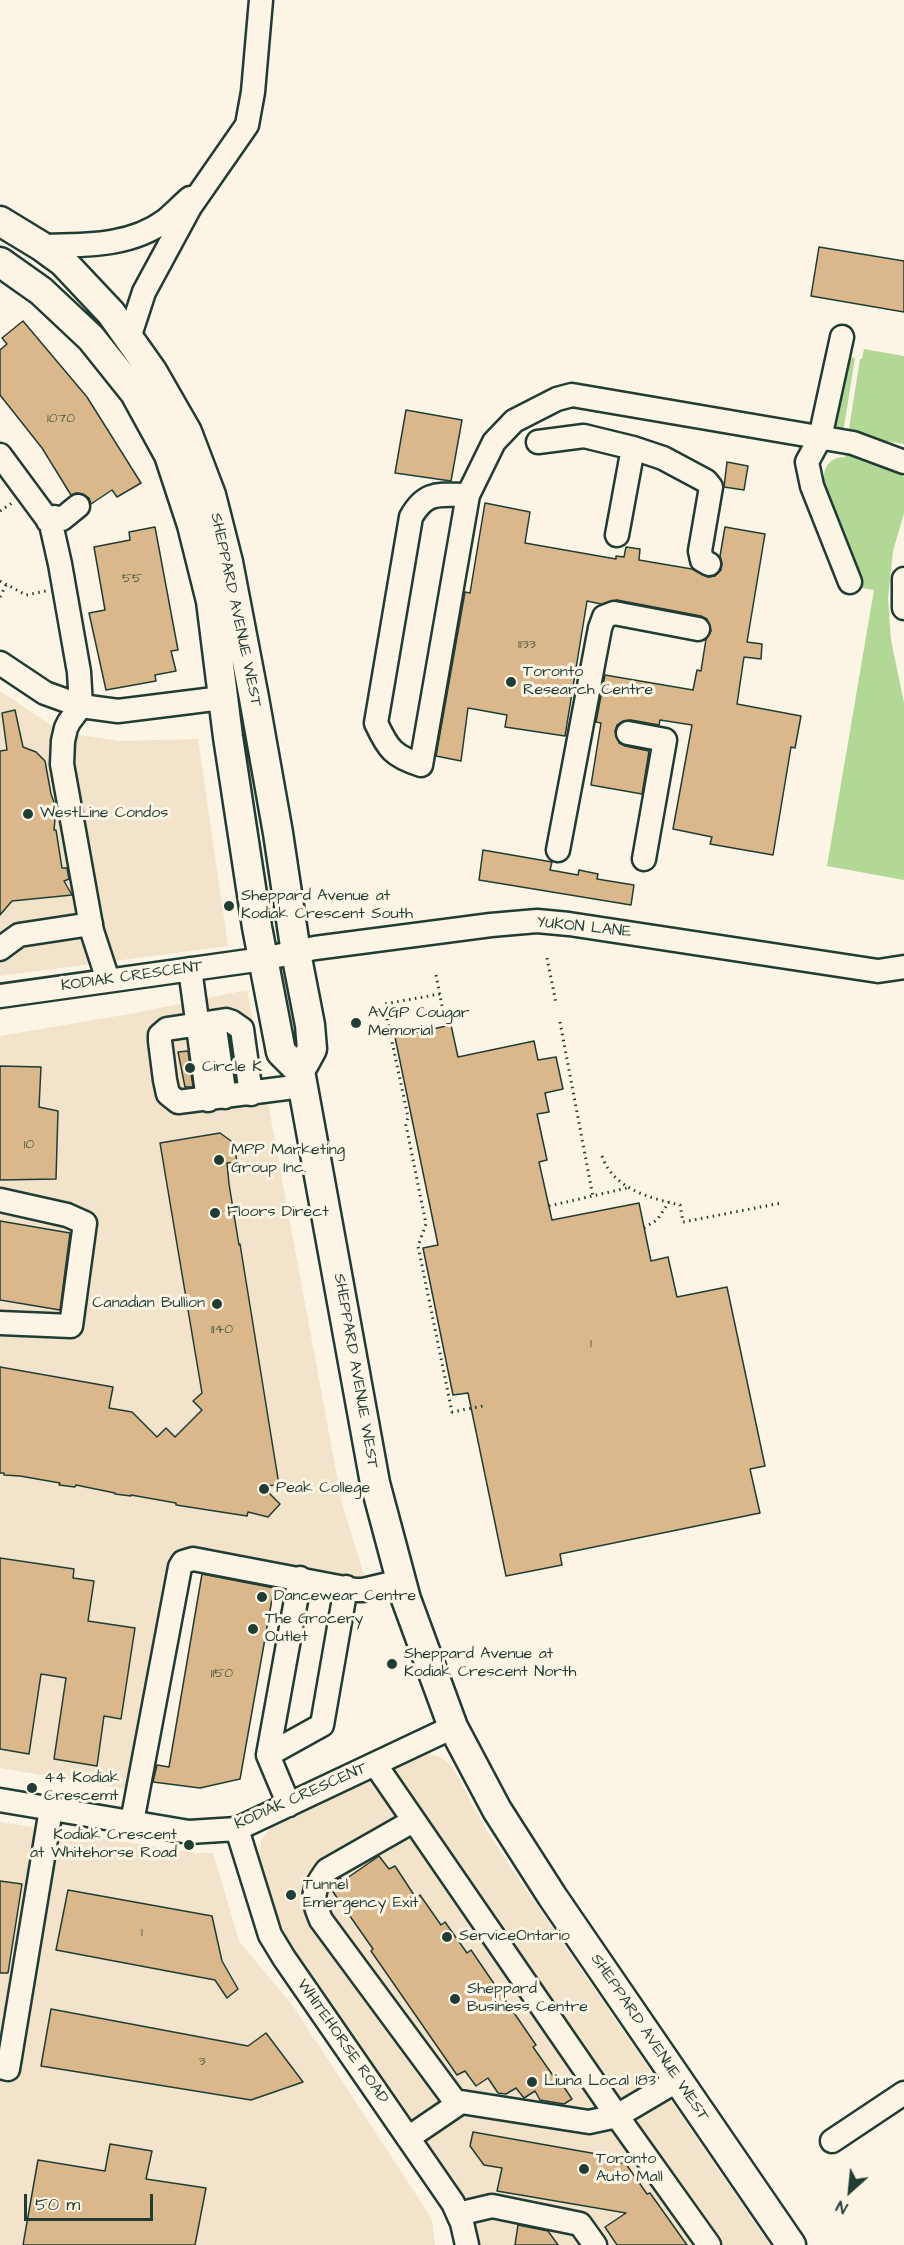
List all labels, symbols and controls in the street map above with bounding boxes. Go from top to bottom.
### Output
house number: 1070 [47,411,75,427]
street label: SHEPPARD AVENUE WEST [205,511,265,709]
house number: 55 [122,571,142,587]
house number: 1133 [518,637,536,653]
place label: Toronto Research Centre [523,663,653,701]
marker: Toronto Research Centre [504,675,518,689]
place label: WestLine Condos [40,804,168,824]
marker: WestLine Condos [21,807,35,821]
place label: Sheppard Avenue at Kodiak Crescent South [241,887,413,925]
marker: Sheppard Avenue at Kodiak Crescent South [222,899,236,913]
street label: YUKON LANE [536,913,632,943]
street label: KODIAK CRESCENT [60,958,204,996]
place label: AVGP Cougar Memorial [368,1004,470,1042]
marker: AVGP Cougar Memorial [349,1016,363,1030]
place label: Circle K [202,1058,262,1078]
marker: Circle K [183,1061,197,1075]
house number: 10 [24,1137,34,1153]
place label: MPP Marketing Group Inc. [231,1141,345,1179]
marker: MPP Marketing Group Inc. [212,1153,226,1167]
place label: Floors Direct [227,1203,329,1223]
marker: Floors Direct [208,1206,222,1220]
street label: SHEPPARD AVENUE WEST [328,1272,382,1470]
place label: Canadian Bullion [92,1294,205,1314]
marker: Canadian Bullion [210,1297,224,1311]
house number: 1140 [211,1322,233,1338]
house number: 1 [590,1336,592,1352]
place label: Peak College [276,1479,370,1499]
marker: Peak College [257,1482,271,1496]
place label: Dancewear Centre [274,1587,416,1607]
marker: Dancewear Centre [255,1590,269,1604]
place label: The Grocery Outlet [265,1610,363,1648]
marker: The Grocery Outlet [246,1622,260,1636]
place label: Sheppard Avenue at Kodiak Crescent North [404,1645,576,1683]
marker: Sheppard Avenue at Kodiak Crescent North [385,1657,399,1671]
house number: 1150 [211,1666,233,1682]
street label: KODIAK CRESCENT [232,1759,370,1835]
place label: 44 Kodiak Crescemt [44,1769,119,1807]
marker: 44 Kodiak Crescemt [25,1781,39,1795]
place label: Kodiak Crescent at Whitehorse Road [30,1826,177,1864]
marker: Kodiak Crescent at Whitehorse Road [182,1838,196,1852]
place label: Tunnel Emergency Exit [303,1876,419,1914]
marker: Tunnel Emergency Exit [284,1888,298,1902]
house number: 1 [141,1925,143,1941]
place label: ServiceOntario [459,1927,570,1947]
marker: ServiceOntario [440,1930,454,1944]
street label: SHEPPARD AVENUE WEST [586,1951,712,2125]
street label: WHITEHORSE ROAD [292,1976,392,2108]
place label: Sheppard Business Centre [467,1980,588,2018]
marker: Sheppard Business Centre [448,1992,462,2006]
house number: 3 [198,2054,206,2070]
place label: Liuna Local 183 [544,2072,656,2092]
marker: Liuna Local 183 [525,2075,539,2089]
place label: Toronto Auto Mall [596,2150,663,2188]
north arrow [820,2161,880,2221]
marker: Toronto Auto Mall [577,2162,591,2176]
scale bar [27,2182,156,2220]
text: 50 m [35,2192,80,2217]
text: N [832,2195,851,2219]

